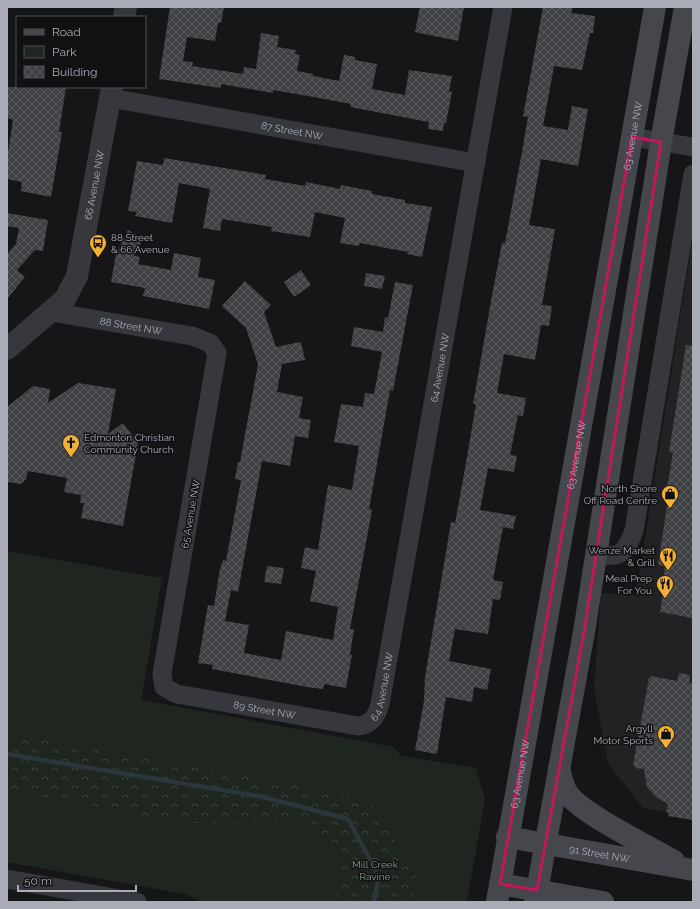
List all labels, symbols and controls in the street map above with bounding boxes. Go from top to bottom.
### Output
legend [16,16,146,88]
text: Road [52,25,81,39]
text: Park [52,45,77,59]
text: Building [52,65,98,79]
street label: 63 Avenue NW [621,100,644,171]
street label: 87 Street NW [260,120,324,142]
street label: 66 Avenue NW [83,149,106,221]
place label: 88 Street & 66 Avenue [111,232,170,255]
bus stop icon: 88 Street & 66 Avenue [88,233,108,258]
street label: 88 Street NW [99,315,163,337]
street label: 64 Avenue NW [428,332,451,403]
street label: 63 Avenue NW [565,419,588,490]
place label: Edmonton Christian Community Church [84,432,175,455]
church icon: Edmonton Christian Community Church [61,433,81,458]
street label: 65 Avenue NW [179,478,202,549]
place label: North Shore Off Road Centre [584,483,657,506]
shop icon: North Shore Off Road Centre [660,484,680,509]
place label: Wenze Market & Grill [588,545,656,568]
restaurant icon: Wenze Market & Grill [658,546,678,571]
place label: Meal Prep For You [605,573,652,596]
restaurant icon: Meal Prep For You [655,574,675,599]
street label: 64 Avenue NW [369,651,395,723]
street label: 89 Street NW [232,699,297,721]
place label: Argyll Motor Sports [594,723,653,746]
shop icon: Argyll Motor Sports [656,724,676,749]
street label: 63 Avenue NW [509,738,532,809]
street label: 91 Street NW [568,843,631,865]
park label: Mill Creek Ravine [352,859,399,882]
scale bar [18,867,136,893]
text: 50 m [24,874,52,888]

